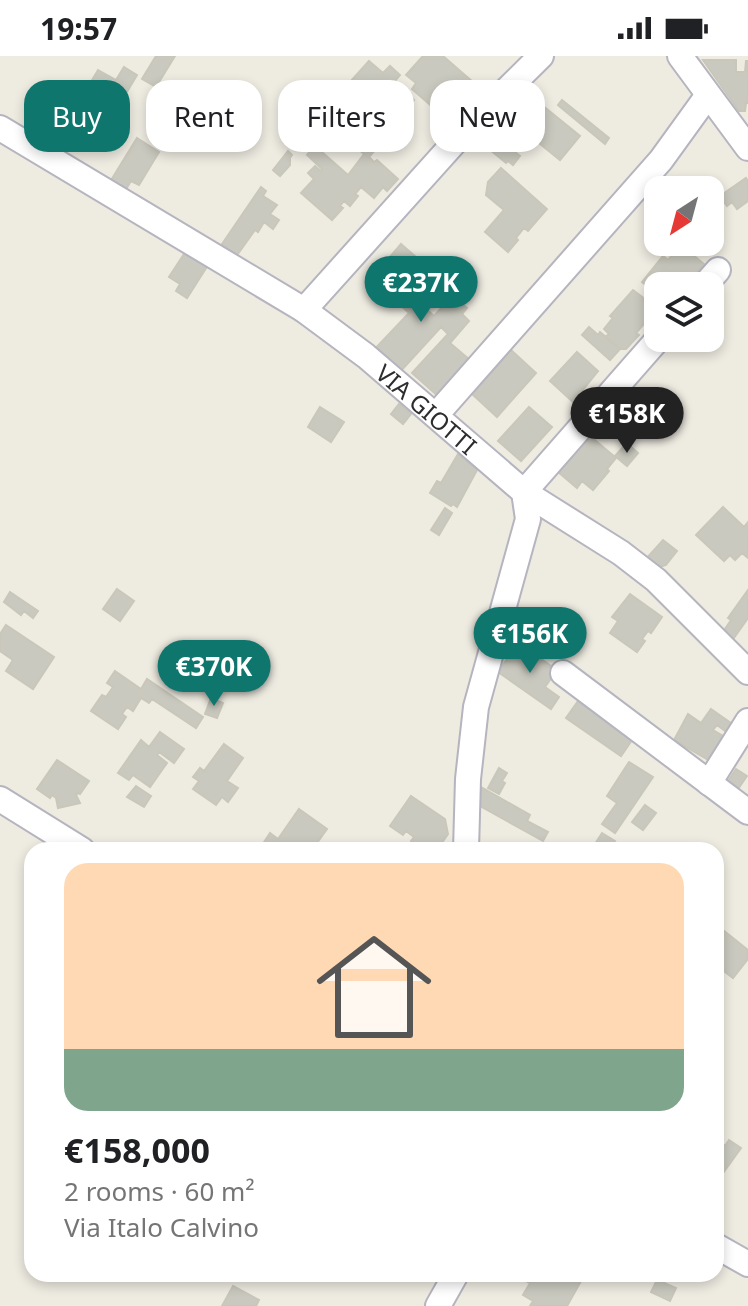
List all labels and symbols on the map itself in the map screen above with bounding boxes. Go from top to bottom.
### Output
north arrow [644,176,724,256]
pin: €237K [365,256,477,324]
street label: VIA GIOTTI [370,356,484,461]
pin: €158K [571,387,683,455]
pin: €156K [474,607,586,675]
pin: €370K [158,640,270,708]

